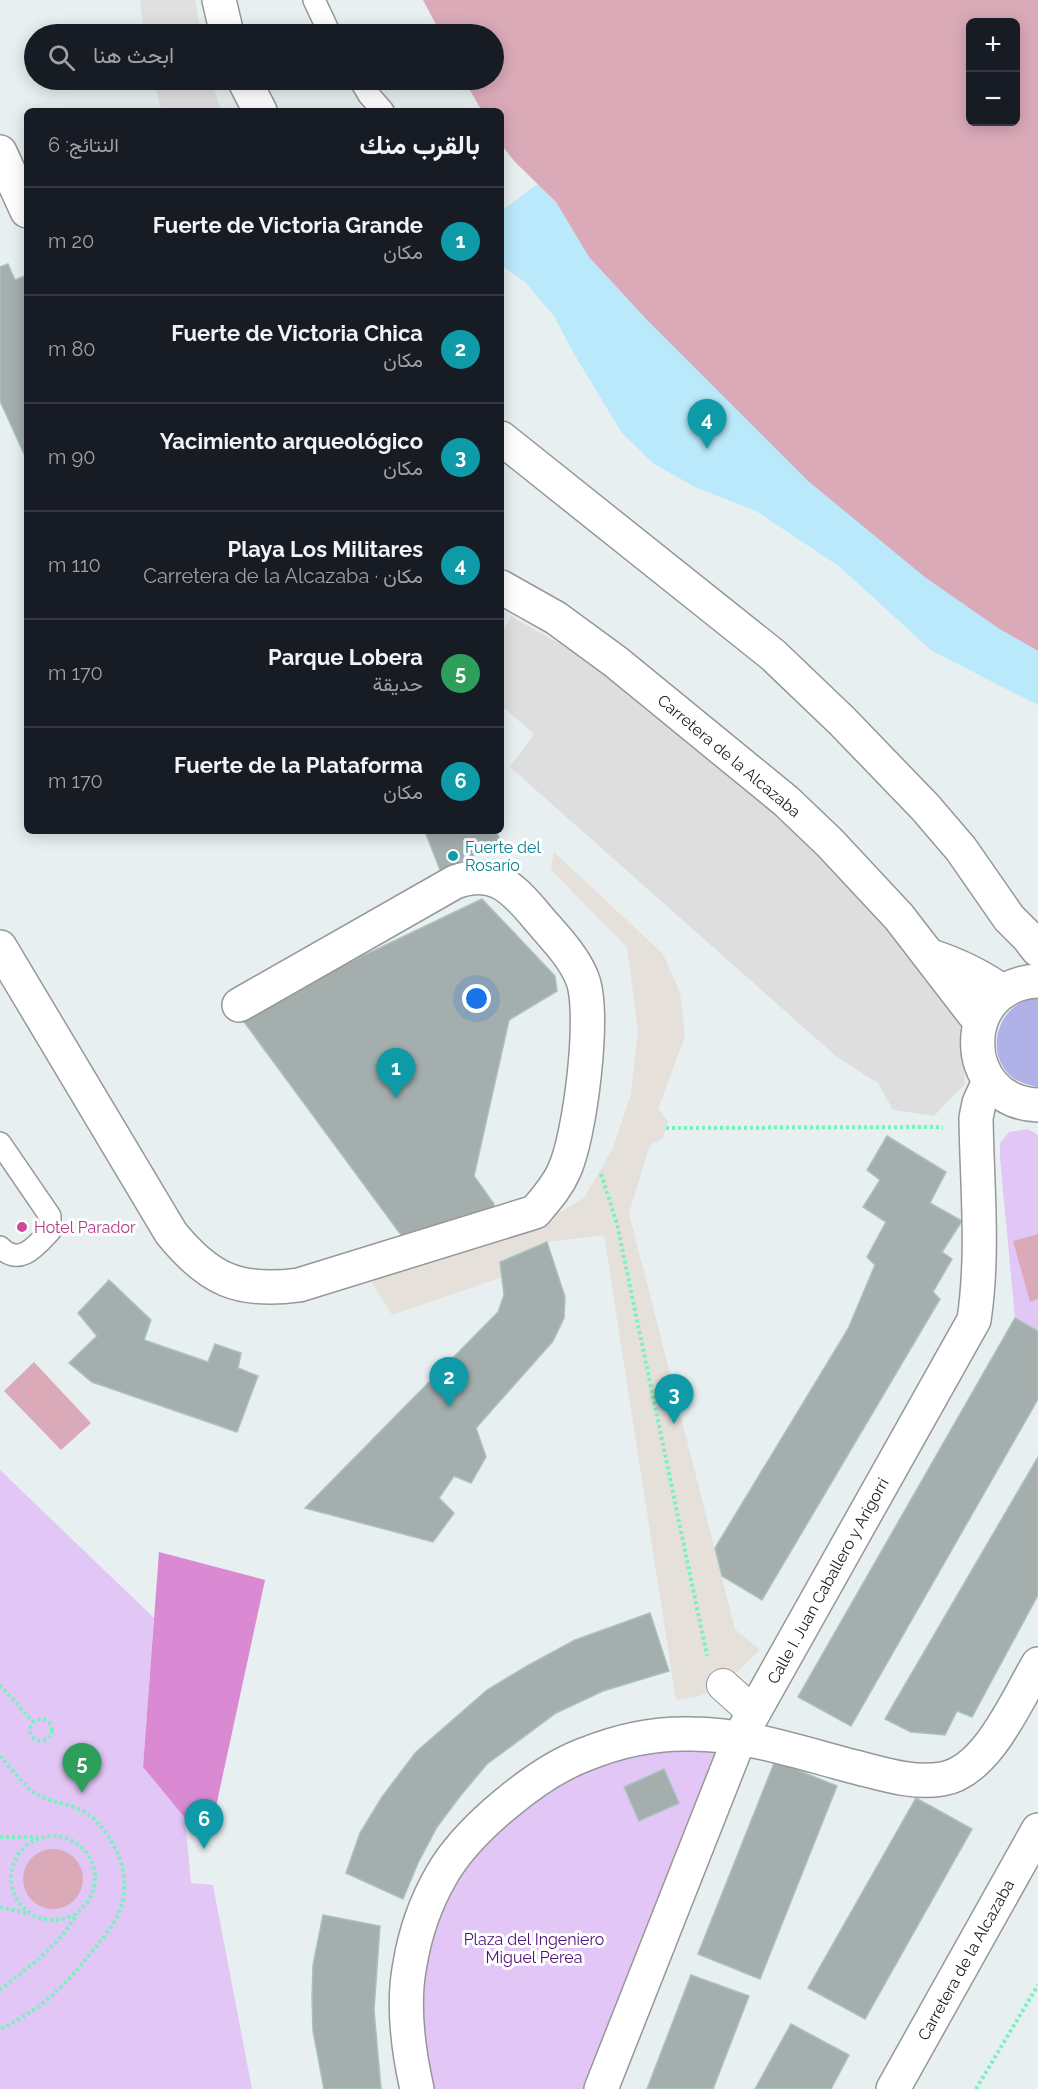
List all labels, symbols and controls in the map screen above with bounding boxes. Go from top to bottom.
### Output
map controls [966,18,1020,126]
button: + [966,18,1020,72]
search box [24,24,504,90]
icon: search [45,41,78,74]
text: ابحث هنا [93,42,174,68]
button: − [966,72,1020,126]
text: بالقرب منك [360,130,480,160]
text: النتائج: 6 [48,133,119,157]
text: Fuerte de Victoria Grande [153,212,423,238]
text: 20 m [48,229,94,253]
text: 1 [456,229,465,253]
text: مكان [383,240,423,264]
text: Fuerte de Victoria Chica [171,320,423,346]
text: 80 m [48,337,96,361]
text: 2 [455,337,466,361]
text: مكان [383,348,423,372]
pin: 4 [688,400,726,449]
text: Yacimiento arqueológico [160,428,423,454]
text: 90 m [48,445,95,469]
text: 3 [455,445,466,469]
text: مكان [383,456,423,480]
text: Playa Los Militares [227,536,423,562]
text: 110 m [48,553,101,577]
text: 4 [455,553,466,577]
text: مكان · Carretera de la Alcazaba [143,564,423,588]
text: Parque Lobera [268,644,423,670]
text: 170 m [48,661,103,685]
text: 5 [455,661,466,685]
text: حديقة [372,672,423,696]
street label: Carretera de la Alcazaba [654,691,804,821]
text: Fuerte de la Plataforma [174,752,423,778]
text: 170 m [48,769,103,793]
text: 6 [454,769,467,793]
text: مكان [383,780,423,804]
place label: Fuerte del Rosarío [465,838,541,875]
marker: Fuerte del Rosarío [446,849,460,863]
your location [462,984,491,1013]
pin: 1 [376,1048,416,1098]
place label: Hotel Parador [34,1218,136,1237]
marker: Hotel Parador [15,1220,29,1234]
pin: 2 [430,1358,468,1407]
pin: 3 [654,1374,694,1424]
street label: Calle I. Juan Caballero y Arigorri [763,1475,893,1687]
pin: 5 [62,1744,101,1793]
pin: 6 [184,1800,224,1849]
street label: Carretera de la Alcazaba [914,1876,1018,2044]
park label: Plaza del Ingeniero Miguel Perea [464,1930,604,1967]

